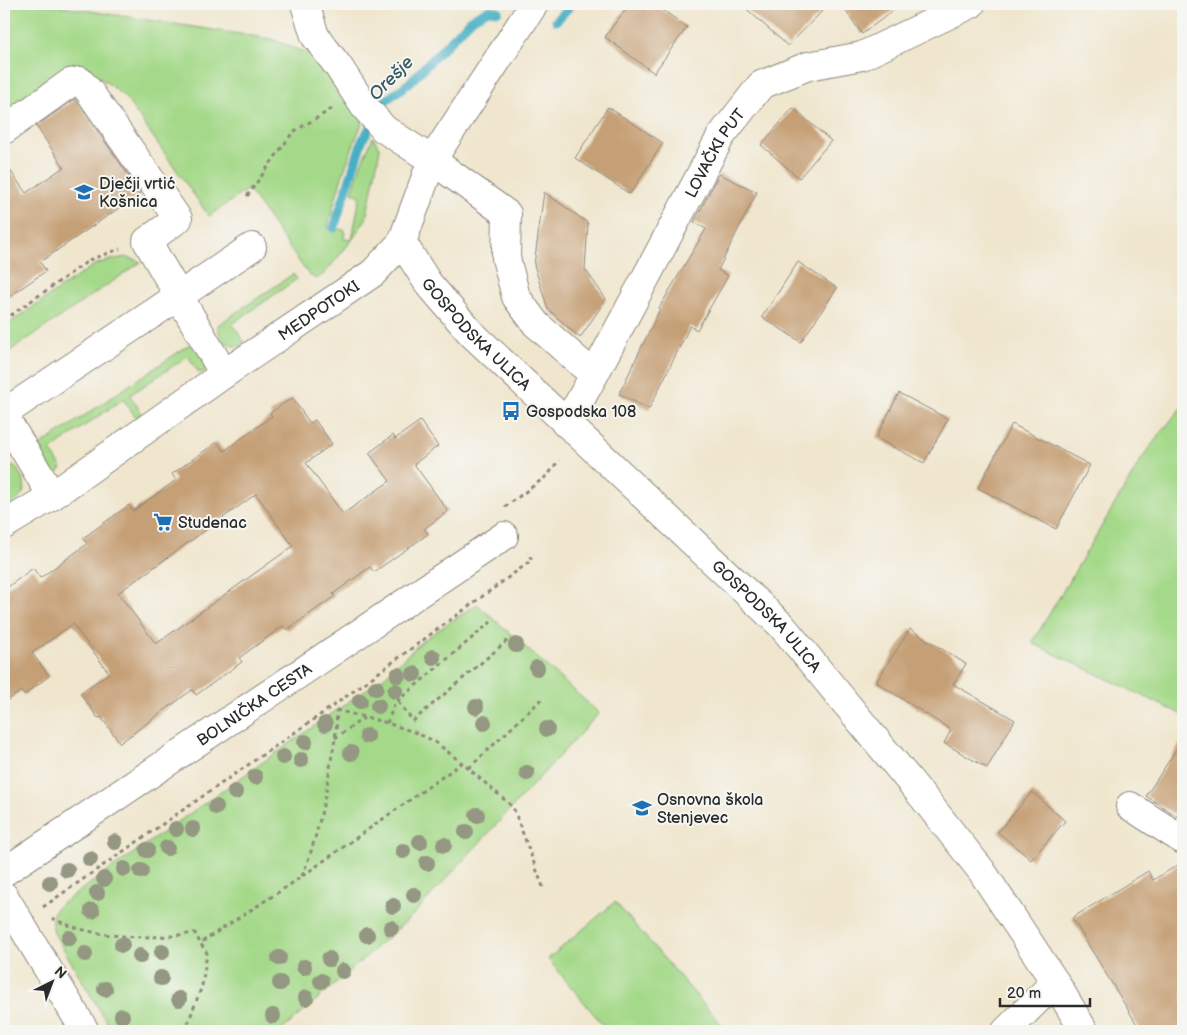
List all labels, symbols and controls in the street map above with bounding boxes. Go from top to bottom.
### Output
water label: Orešje [365,52,418,105]
street label: LOVAČKI PUT [682,105,750,201]
place label: Dječji vrtić Košnica [99,175,176,212]
school or university icon: Dječji vrtić Košnica [73,181,95,203]
street label: GOSPODSKA ULICA [417,275,534,395]
street label: MEDPOTOKI [275,277,363,345]
bus stop icon: Gospodska 108 [500,400,522,422]
place label: Gospodska 108 [526,403,636,422]
supermarket icon: Studenac [152,511,174,533]
place label: Studenac [178,514,247,533]
street label: GOSPODSKA ULICA [707,557,824,677]
street label: BOLNIČKA CESTA [194,660,316,751]
place label: Osnovna škola Stenjevec [657,791,763,828]
school or university icon: Osnovna škola Stenjevec [631,797,653,819]
north arrow [28,958,78,1008]
text: N [51,963,70,983]
scale bar [1000,975,1090,1007]
text: 20 m [1007,984,1041,1003]

